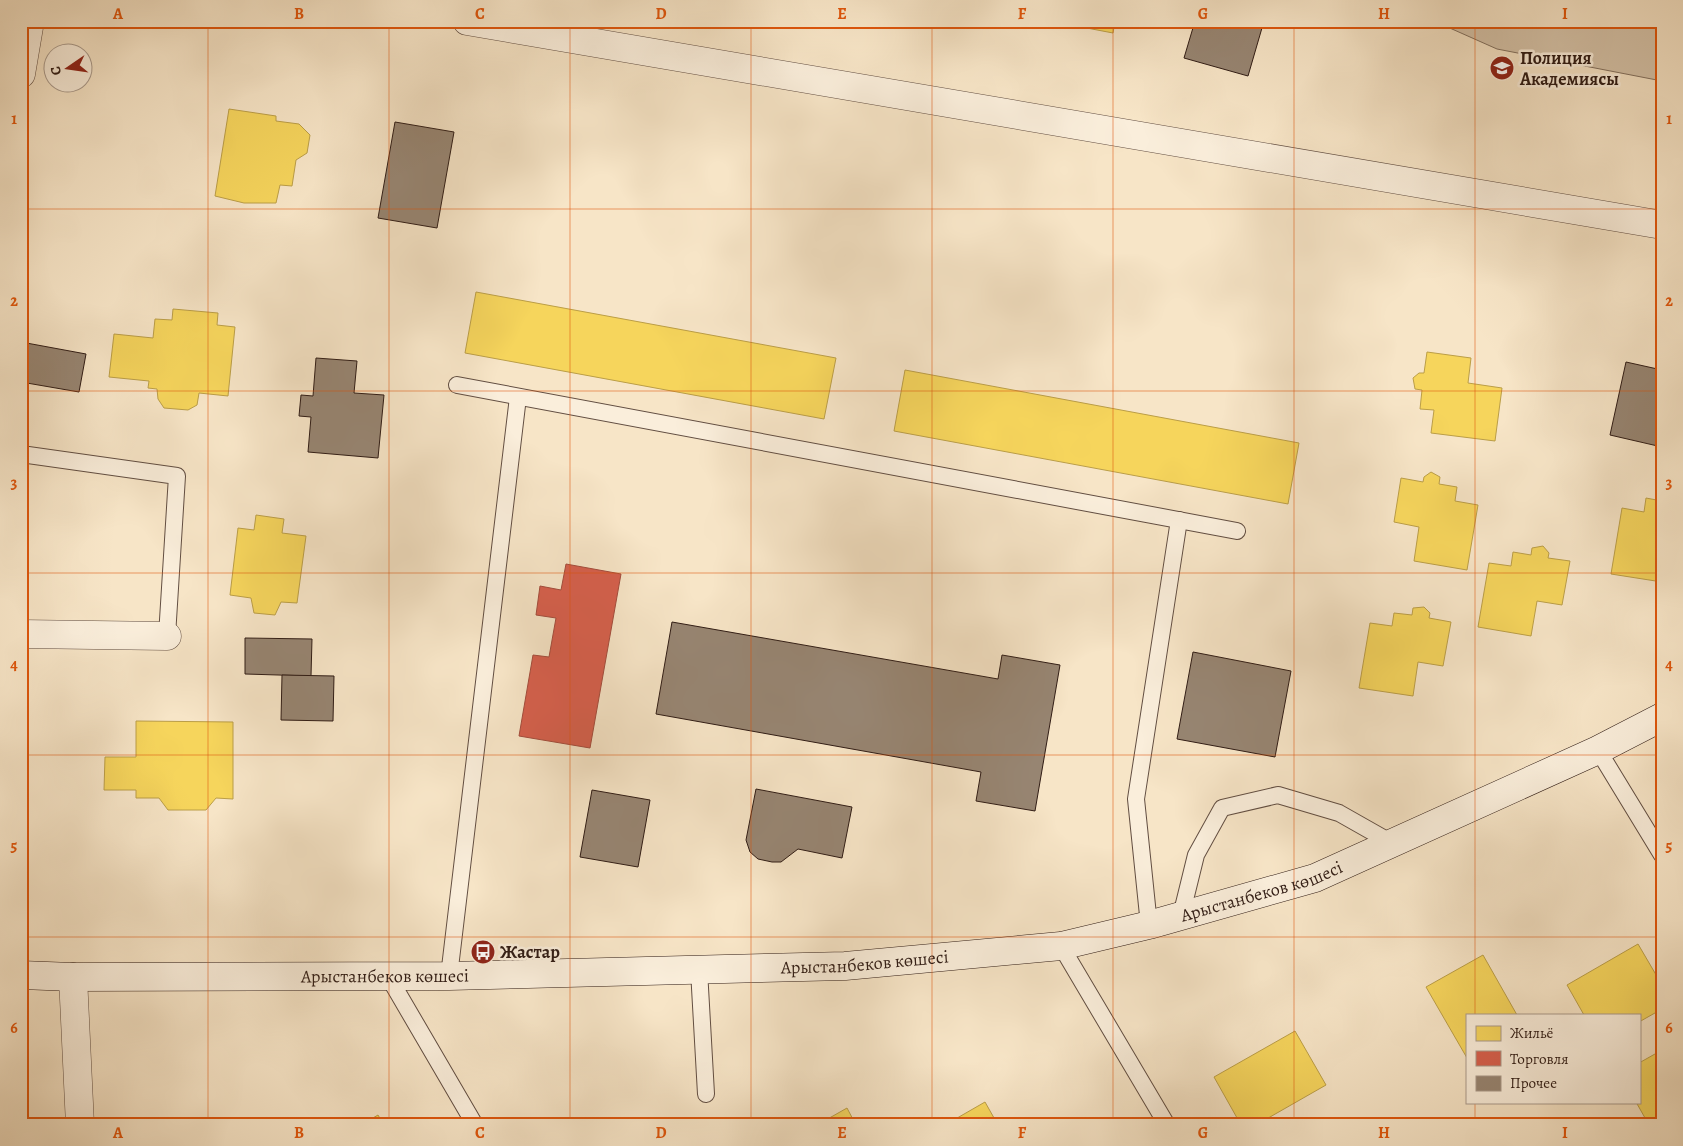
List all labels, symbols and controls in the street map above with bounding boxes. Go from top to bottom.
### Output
text: A [112,3,124,25]
text: B [294,3,304,25]
text: C [475,3,485,25]
text: D [655,3,667,25]
text: E [837,3,847,25]
text: F [1018,3,1027,25]
text: G [1198,3,1208,25]
text: H [1378,3,1390,25]
text: I [1562,3,1568,25]
north arrow [42,42,92,92]
place label: Полиция Академиясы [1519,46,1619,91]
school or university icon: Полиция Академиясы [1489,55,1515,81]
text: С [46,64,66,77]
text: 1 [11,108,17,130]
text: 1 [1666,108,1672,130]
text: 2 [10,290,18,312]
text: 2 [1665,290,1673,312]
text: 3 [11,472,18,494]
text: 3 [1666,472,1673,494]
text: 4 [10,654,18,676]
text: 4 [1665,654,1673,676]
text: 5 [11,835,18,857]
text: 5 [1666,835,1673,857]
street label: Арыстанбеков көшесі [1177,855,1346,928]
bus stop icon: Жастар [470,939,496,965]
place label: Жастар [500,940,560,964]
street label: Арыстанбеков көшесі [779,944,950,980]
street label: Арыстанбеков көшесі [300,963,469,988]
legend [1466,1014,1640,1104]
text: 6 [10,1017,18,1039]
text: 6 [1665,1017,1673,1039]
text: Жильё [1510,1023,1553,1043]
text: Торговля [1510,1049,1568,1069]
text: Прочее [1510,1073,1557,1093]
text: A [112,1122,124,1144]
text: B [294,1122,304,1144]
text: C [475,1122,485,1144]
text: D [655,1122,667,1144]
text: E [837,1122,847,1144]
text: F [1018,1122,1027,1144]
text: G [1198,1122,1208,1144]
text: H [1378,1122,1390,1144]
text: I [1562,1122,1568,1144]

